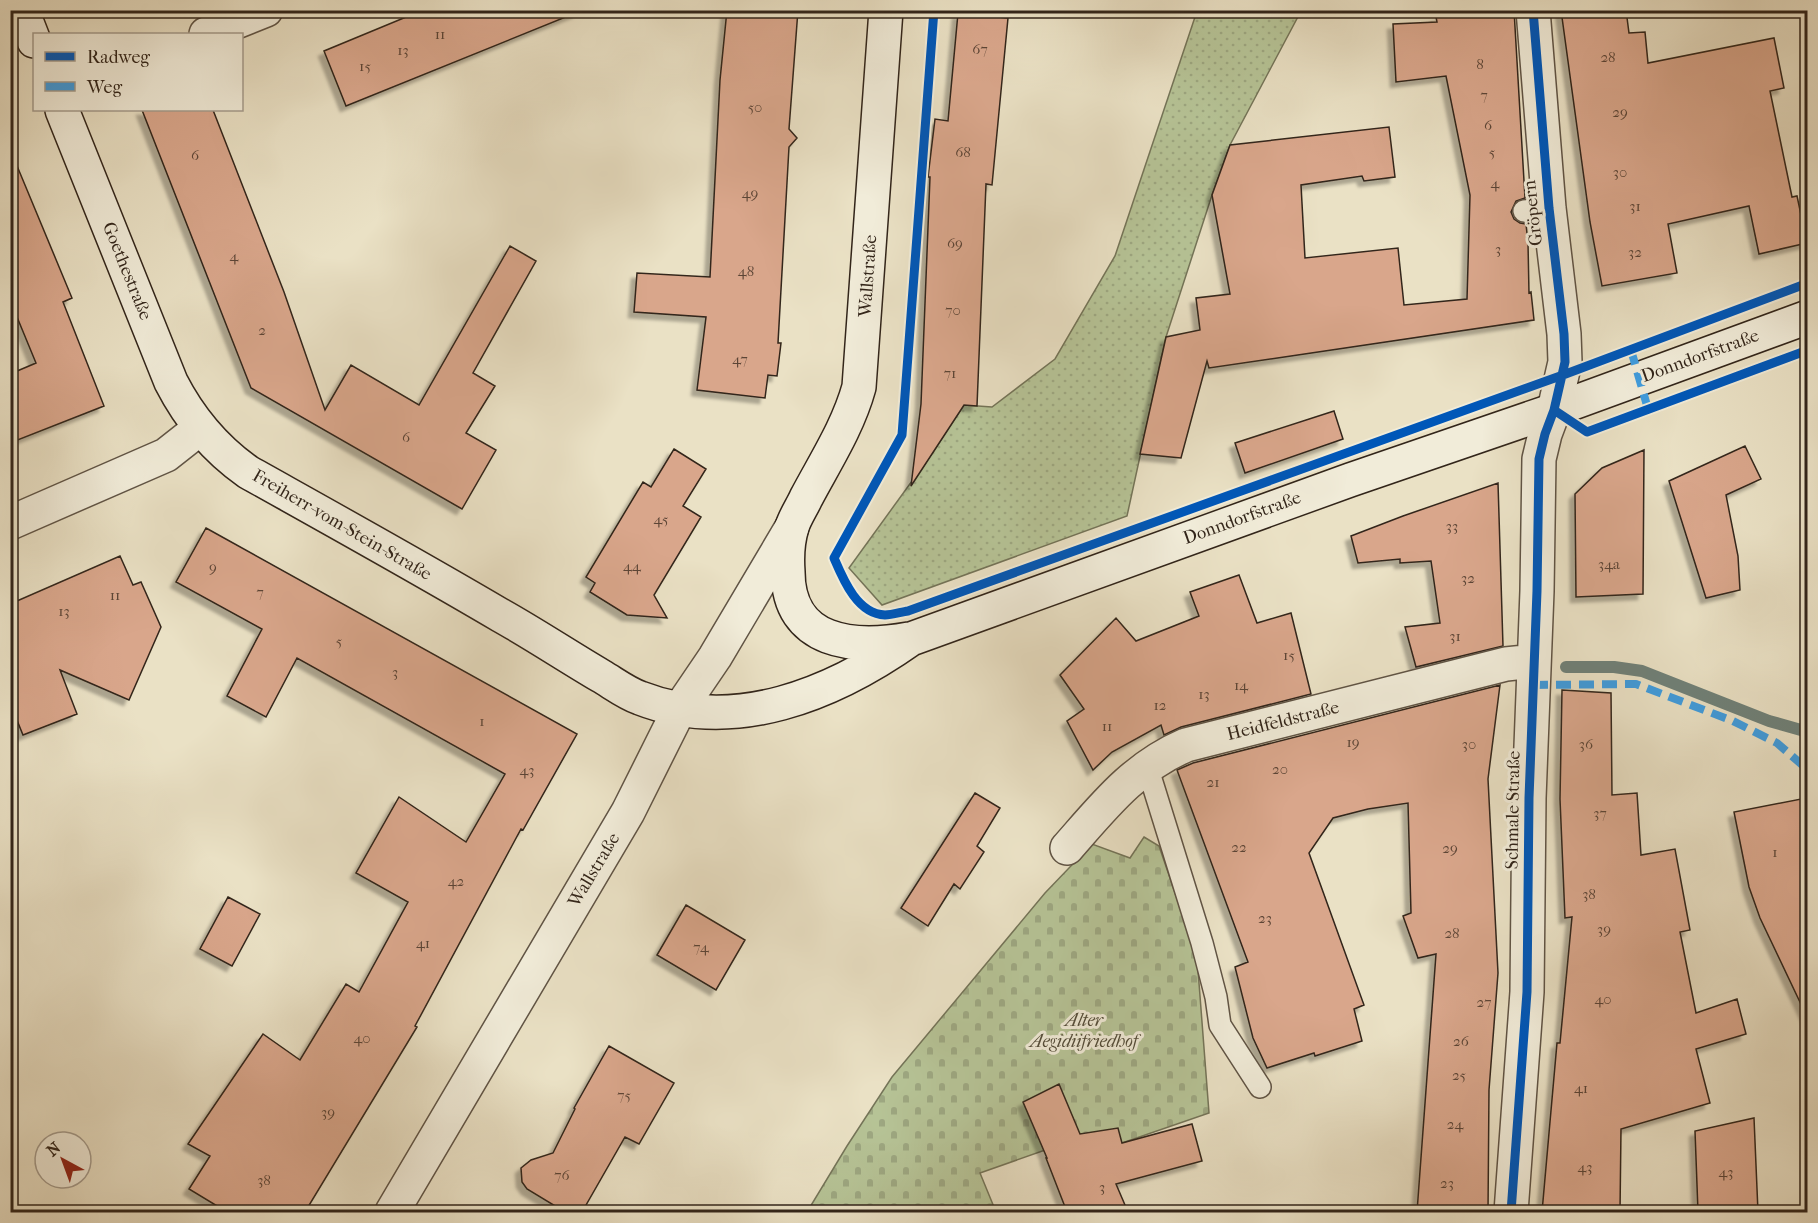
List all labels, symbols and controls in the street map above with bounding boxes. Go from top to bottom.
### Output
house number: 11 [435,25,445,43]
legend [33,33,243,111]
house number: 67 [972,40,988,58]
house number: 13 [397,41,409,59]
text: Radweg [87,47,150,68]
house number: 28 [1600,48,1616,66]
house number: 8 [1476,55,1484,73]
house number: 15 [359,57,371,75]
text: Weg [86,77,122,98]
house number: 7 [1480,86,1488,104]
house number: 50 [748,98,762,116]
house number: 29 [1612,103,1628,121]
house number: 6 [1484,116,1493,134]
house number: 68 [955,143,971,161]
house number: 5 [1489,143,1495,161]
house number: 6 [191,146,200,164]
house number: 30 [1613,163,1627,181]
house number: 4 [1491,174,1501,192]
street label: Gröpern [1519,178,1547,247]
house number: 49 [742,184,758,202]
house number: 31 [1629,197,1641,215]
street label: Goethestraße [98,219,156,323]
street label: Wallstraße [855,234,881,319]
house number: 69 [947,234,963,252]
house number: 3 [1495,240,1501,258]
house number: 32 [1628,243,1642,261]
house number: 4 [230,247,240,265]
house number: 48 [738,262,754,280]
house number: 70 [945,301,961,319]
house number: 2 [258,321,266,339]
street label: Donndorfstraße [1638,325,1762,387]
house number: 47 [732,350,748,368]
house number: 71 [944,364,956,382]
house number: 6 [402,428,411,446]
street label: Freiherr-vom-Stein-Straße [249,465,435,585]
street label: Donndorfstraße [1180,487,1304,549]
house number: 45 [654,510,668,528]
house number: 33 [1446,517,1458,535]
house number: 34a [1598,555,1621,573]
house number: 44 [623,557,642,575]
house number: 9 [209,558,217,576]
house number: 32 [1461,569,1475,587]
house number: 7 [256,583,264,601]
house number: 11 [110,586,120,604]
house number: 13 [58,602,70,620]
house number: 31 [1449,627,1461,645]
house number: 5 [336,632,342,650]
house number: 15 [1283,646,1295,664]
house number: 3 [392,663,398,681]
house number: 14 [1234,676,1249,694]
house number: 13 [1198,685,1210,703]
house number: 12 [1153,696,1167,714]
street label: Heidfeldstraße [1225,697,1341,745]
house number: 1 [479,712,485,730]
house number: 11 [1102,717,1112,735]
house number: 19 [1346,733,1360,751]
house number: 30 [1462,735,1476,753]
house number: 36 [1579,735,1594,753]
street label: Schmale Straße [1501,750,1525,870]
house number: 20 [1272,760,1288,778]
house number: 43 [519,761,535,779]
house number: 21 [1206,773,1220,791]
house number: 37 [1593,804,1607,822]
street label: Wallstraße [563,829,624,912]
house number: 22 [1231,838,1247,856]
house number: 29 [1442,839,1458,857]
house number: 1 [1772,843,1778,861]
house number: 42 [448,872,465,890]
house number: 38 [1582,885,1596,903]
house number: 23 [1258,909,1272,927]
house number: 39 [1597,920,1611,938]
house number: 28 [1444,924,1460,942]
house number: 41 [416,934,430,952]
house number: 74 [693,938,710,956]
house number: 40 [1594,990,1612,1008]
house number: 27 [1477,993,1491,1011]
park label: Alter Aegidiifriedhof [1028,1010,1142,1052]
house number: 40 [353,1029,371,1047]
house number: 26 [1453,1032,1470,1050]
house number: 25 [1452,1066,1466,1084]
house number: 41 [1574,1079,1588,1097]
house number: 75 [617,1086,631,1104]
house number: 39 [321,1103,335,1121]
house number: 24 [1447,1115,1464,1133]
north arrow [33,1130,93,1190]
text: N [43,1137,65,1160]
house number: 43 [1577,1158,1593,1176]
house number: 43 [1718,1163,1734,1181]
house number: 76 [554,1166,571,1184]
house number: 38 [257,1171,271,1189]
house number: 23 [1440,1174,1454,1192]
house number: 3 [1099,1178,1105,1196]

